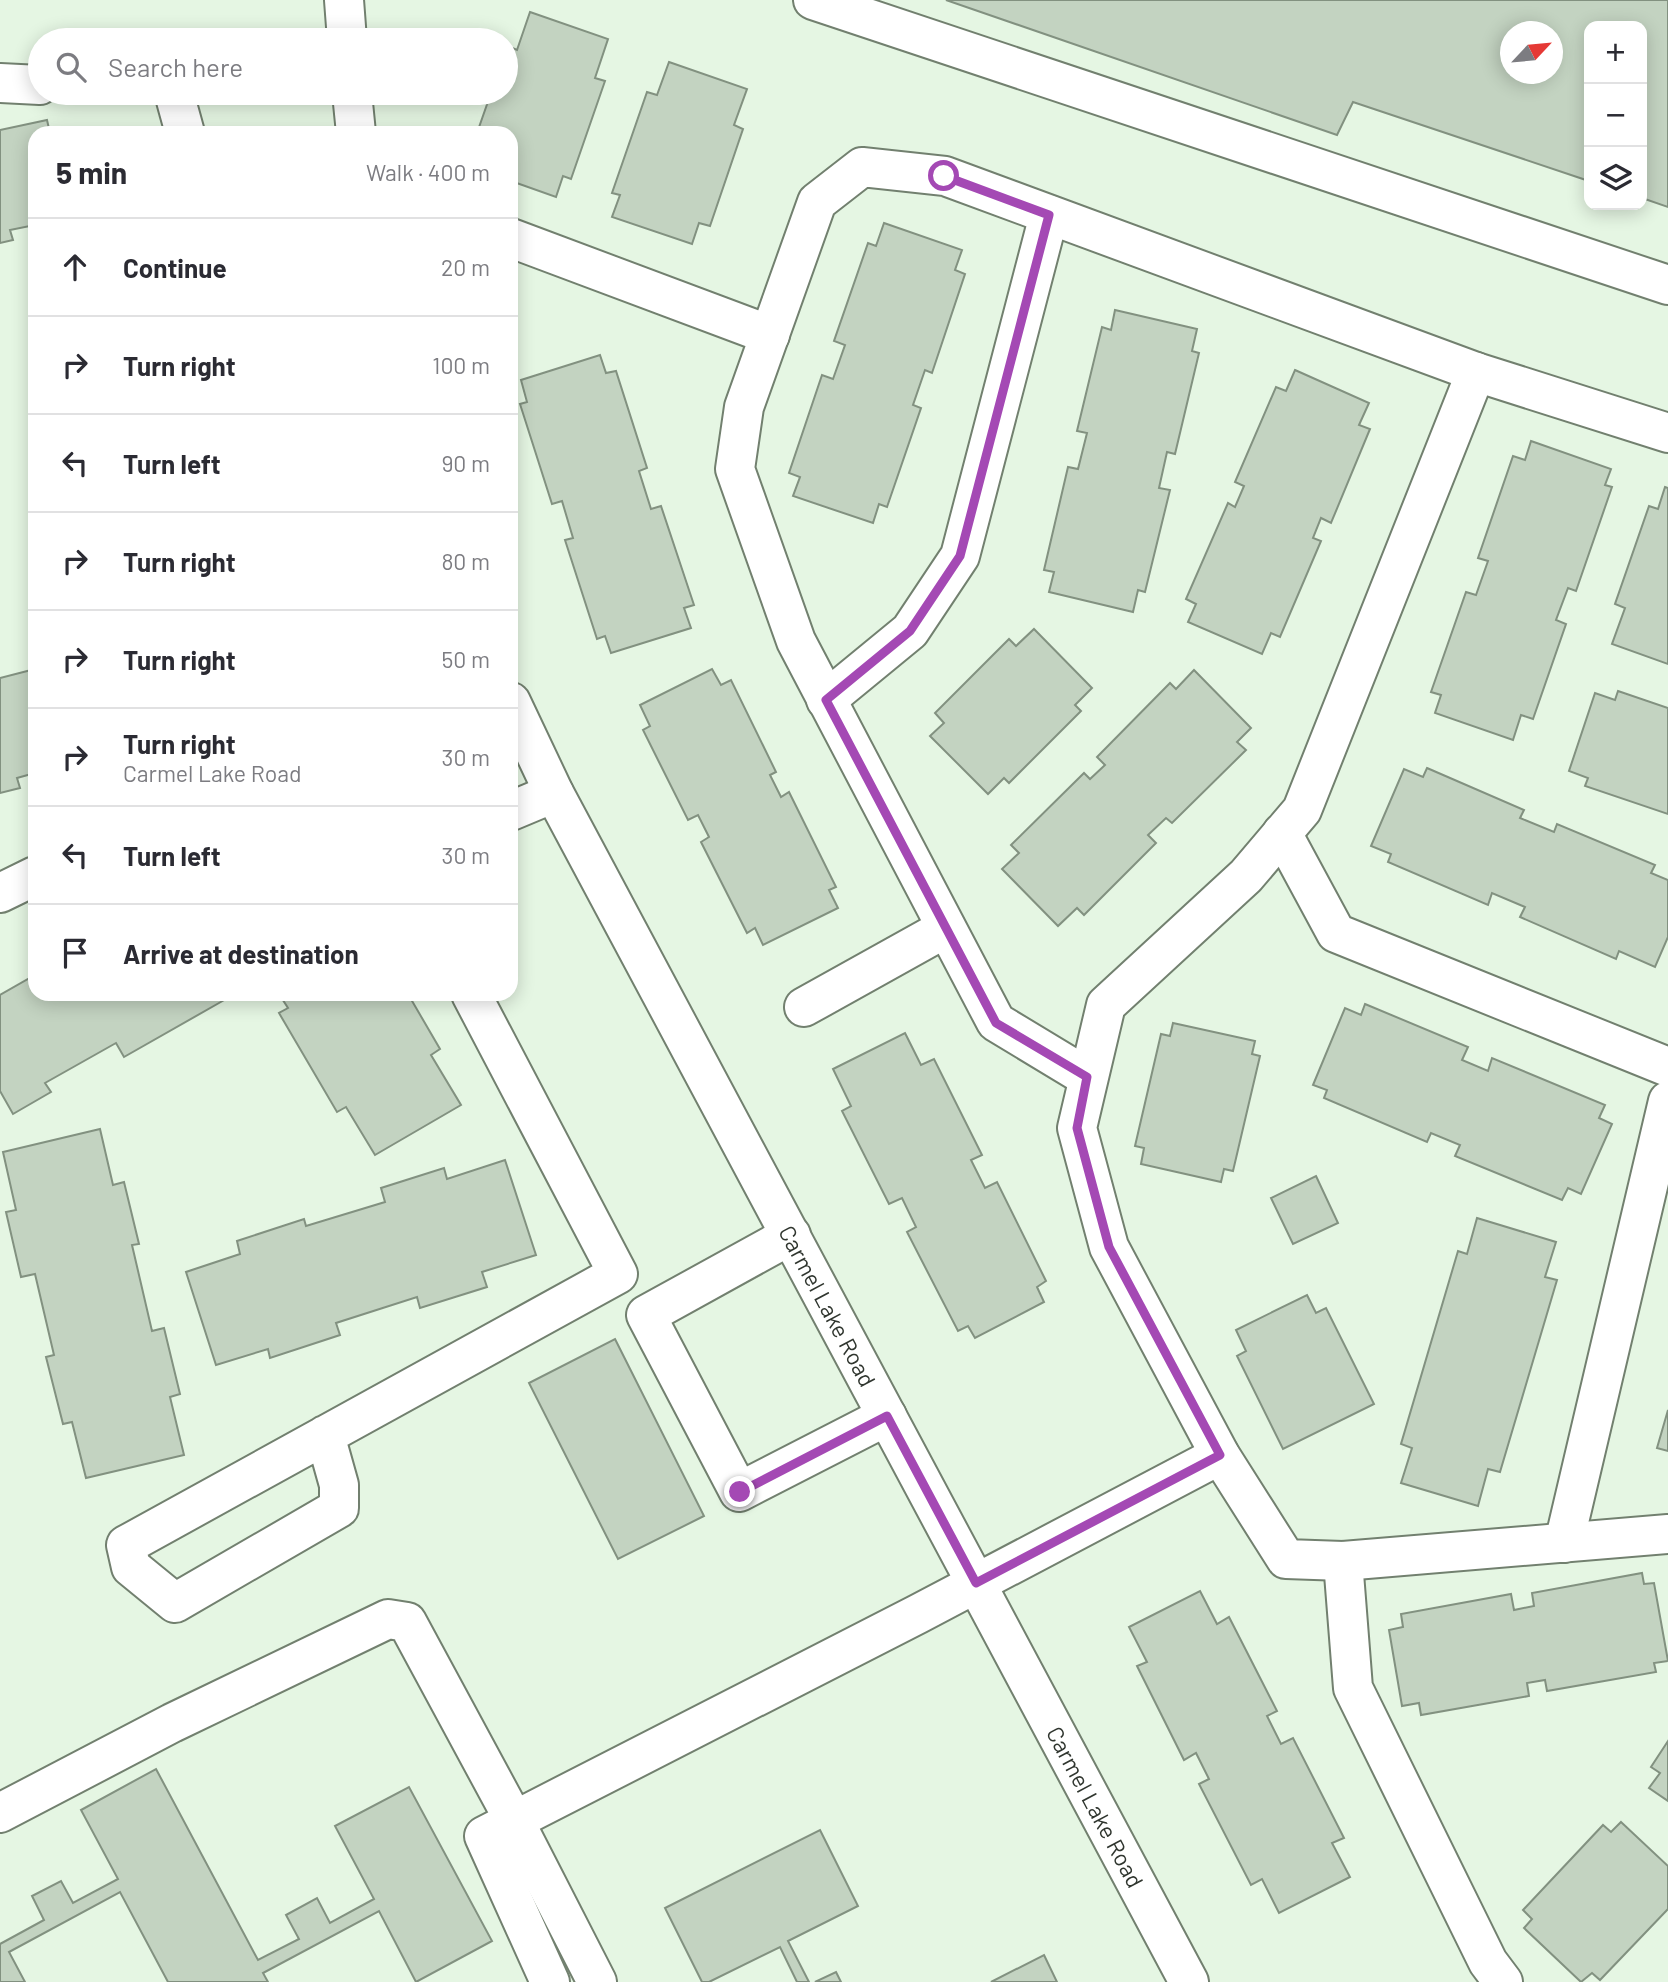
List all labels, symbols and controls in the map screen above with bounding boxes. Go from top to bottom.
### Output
north arrow [1500,21,1563,84]
map controls [1584,21,1647,210]
button: + [1584,21,1647,84]
search box [28,28,518,105]
icon: search [52,48,90,86]
text: Search here [108,51,243,82]
button: − [1584,84,1647,147]
button: layers [1584,147,1647,210]
text: 5 min [56,154,127,190]
text: Walk · 400 m [366,158,490,186]
route start [928,160,959,191]
icon: ahead [56,248,94,286]
text: Continue [123,252,227,283]
text: 20 m [441,253,490,281]
icon: right [56,346,94,384]
text: Turn right [123,350,236,381]
text: 100 m [432,351,490,379]
icon: left [56,444,94,482]
text: Turn left [123,448,221,479]
text: 90 m [441,449,490,477]
icon: right [56,542,94,580]
text: Turn right [123,546,236,577]
text: 80 m [441,547,490,575]
icon: right [56,640,94,678]
text: Turn right [123,644,236,675]
text: 50 m [442,645,490,673]
text: Turn right [123,728,236,759]
icon: right [56,738,94,776]
text: 30 m [442,743,490,771]
text: Carmel Lake Road [123,759,302,787]
icon: left [56,836,94,874]
text: Turn left [123,840,221,871]
text: 30 m [442,841,490,869]
icon: arrive [56,934,94,972]
text: Arrive at destination [123,938,359,969]
street label: Carmel Lake Road [773,1220,882,1391]
route end [724,1476,755,1507]
street label: Carmel Lake Road [1041,1721,1150,1892]

